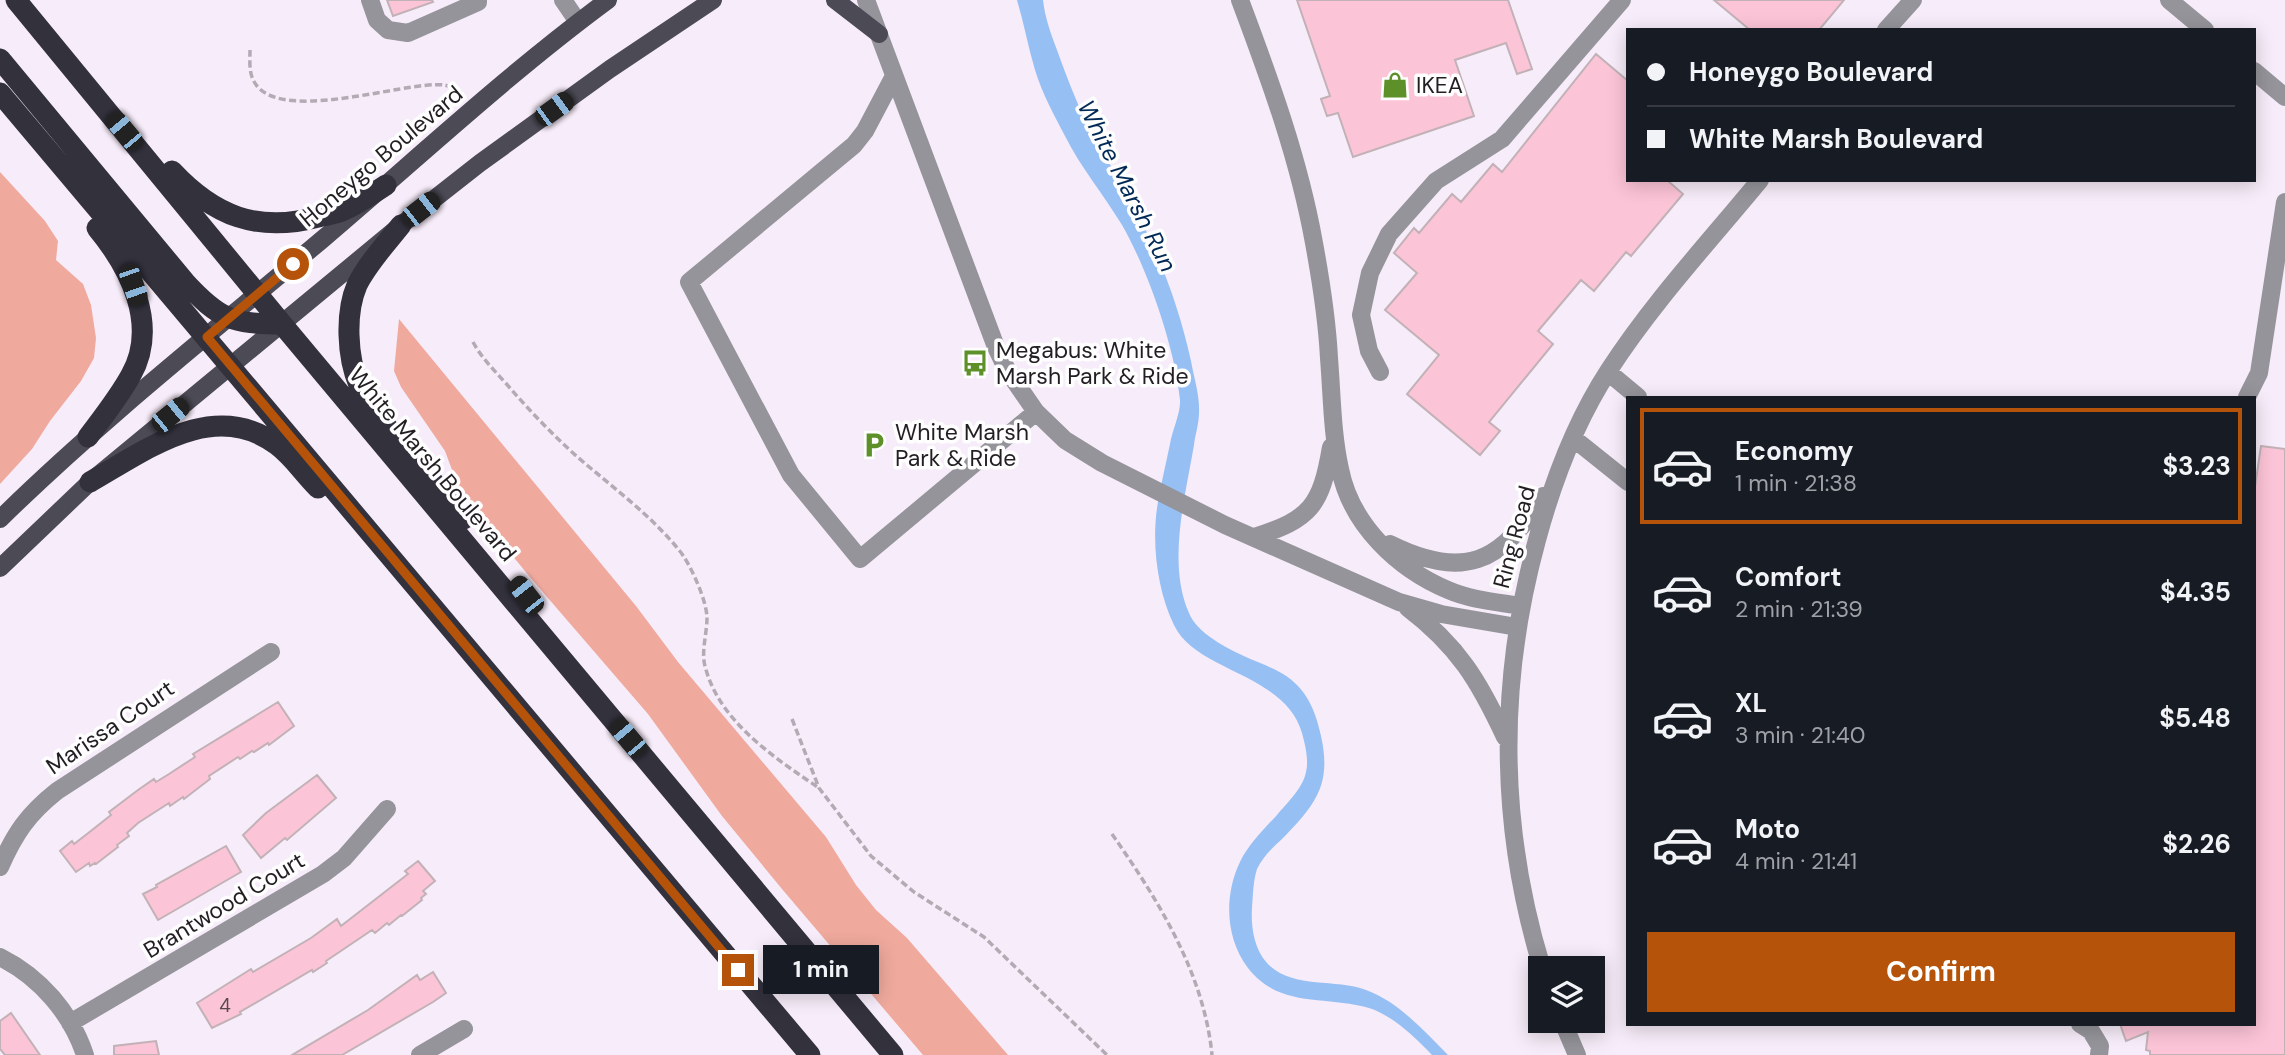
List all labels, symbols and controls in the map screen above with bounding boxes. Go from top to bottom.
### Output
text: Honeygo Boulevard [1689,55,1933,89]
shop icon: IKEA [1380,70,1410,100]
place label: IKEA [1416,70,1463,100]
street label: Honeygo Boulevard [293,79,469,233]
car [531,88,578,130]
water label: White Marsh Run [1071,94,1184,277]
car [103,108,146,154]
text: White Marsh Boulevard [1689,122,1983,156]
car [398,188,445,230]
route start [277,248,309,280]
car [117,262,150,308]
place label: Megabus: White Marsh Park & Ride [996,335,1188,391]
bus stop icon: Megabus: White Marsh Park & Ride [960,348,990,378]
street label: White Marsh Boulevard [343,360,523,568]
car [148,394,193,436]
place label: White Marsh Park & Ride [895,417,1029,473]
parking icon: White Marsh Park & Ride [859,430,889,460]
text: Economy [1735,434,1853,468]
icon: car [1651,435,1714,498]
text: $3.23 [2162,449,2231,483]
text: 1 min · 21:38 [1735,468,1857,498]
street label: Ring Road [1486,482,1542,592]
text: Comfort [1735,560,1841,594]
icon: car [1651,561,1714,624]
car [505,572,548,618]
text: $4.35 [2160,575,2231,609]
text: 2 min · 21:39 [1735,594,1863,624]
street label: Marissa Court [40,673,180,781]
text: XL [1735,686,1767,720]
icon: car [1651,687,1714,750]
text: $5.48 [2159,701,2231,735]
car [607,715,650,761]
text: 3 min · 21:40 [1735,720,1865,750]
text: Moto [1735,812,1800,846]
icon: car [1651,813,1714,876]
text: $2.26 [2162,827,2231,861]
street label: Brantwood Court [138,845,310,965]
text: 4 min · 21:41 [1735,846,1857,876]
button: Confirm [1647,932,2235,1012]
callout: 1 min [762,946,878,995]
route end [722,954,754,986]
text: 1 min [793,954,849,984]
map controls [1528,956,1605,1033]
button: layers [1528,956,1605,1033]
house number: 4 [219,993,231,1018]

